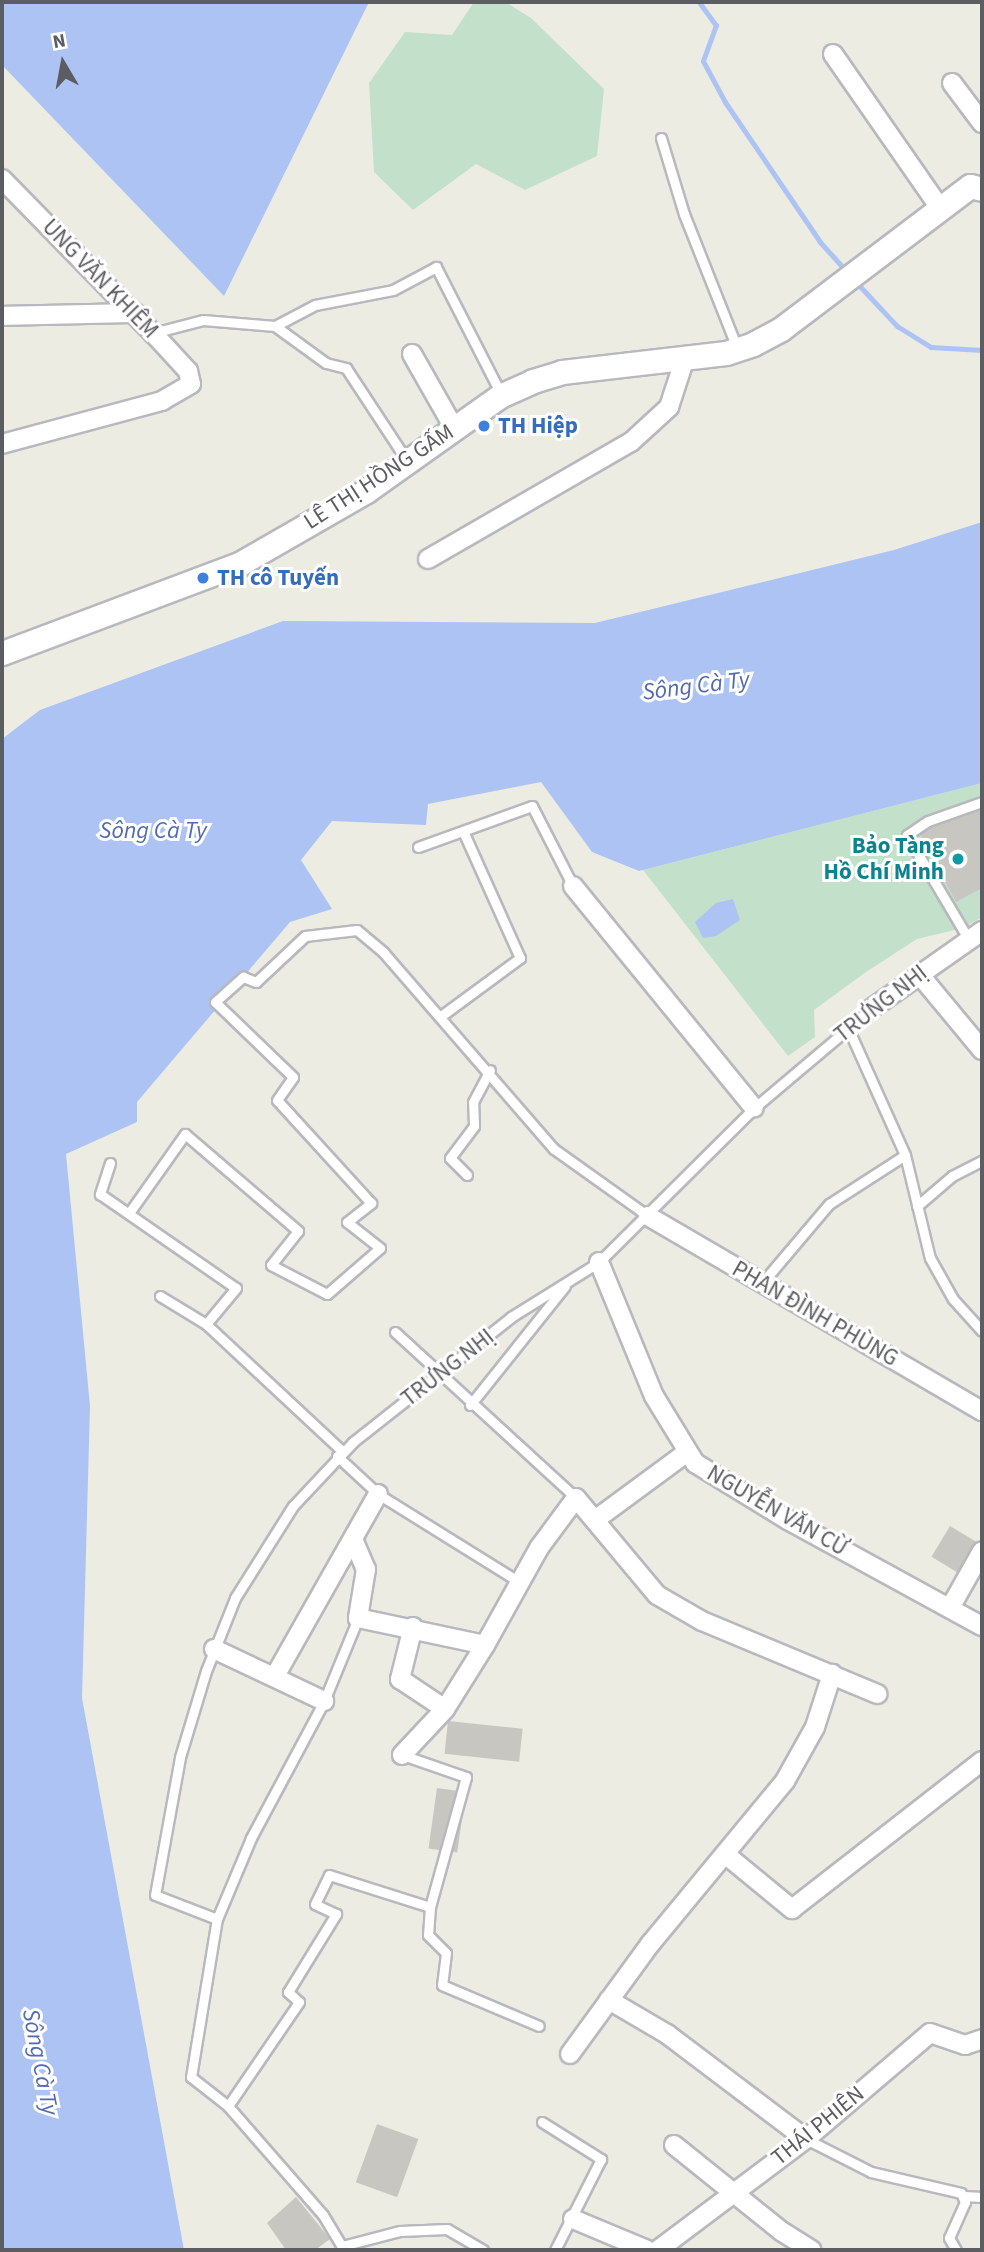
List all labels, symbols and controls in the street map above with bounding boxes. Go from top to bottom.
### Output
text: N [51,27,68,56]
north arrow [28,28,98,98]
street label: UNG VĂN KHIÊM [36,214,164,344]
place label: TH Hiệp [498,412,578,440]
street label: LÊ THỊ HỒNG GẤM [299,418,459,536]
marker: TH Hiệp [476,418,492,434]
place label: TH cô Tuyến [217,564,339,592]
marker: TH cô Tuyến [195,570,211,586]
water label: Sông Cà Ty [641,665,751,707]
water label: Sông Cà Ty [99,817,207,845]
place label: Bảo Tàng Hồ Chí Minh [824,832,944,886]
marker: Bảo Tàng Hồ Chí Minh [950,851,966,867]
street label: TRƯNG NHỊ [829,959,933,1049]
street label: PHAN ĐÌNH PHÙNG [727,1255,903,1373]
street label: TRƯNG NHỊ [396,1323,500,1413]
street label: NGUYỄN VĂN CỪ [702,1460,852,1562]
water label: Sông Cà Ty [16,2006,64,2118]
street label: THÁI PHIÊN [766,2080,870,2172]

